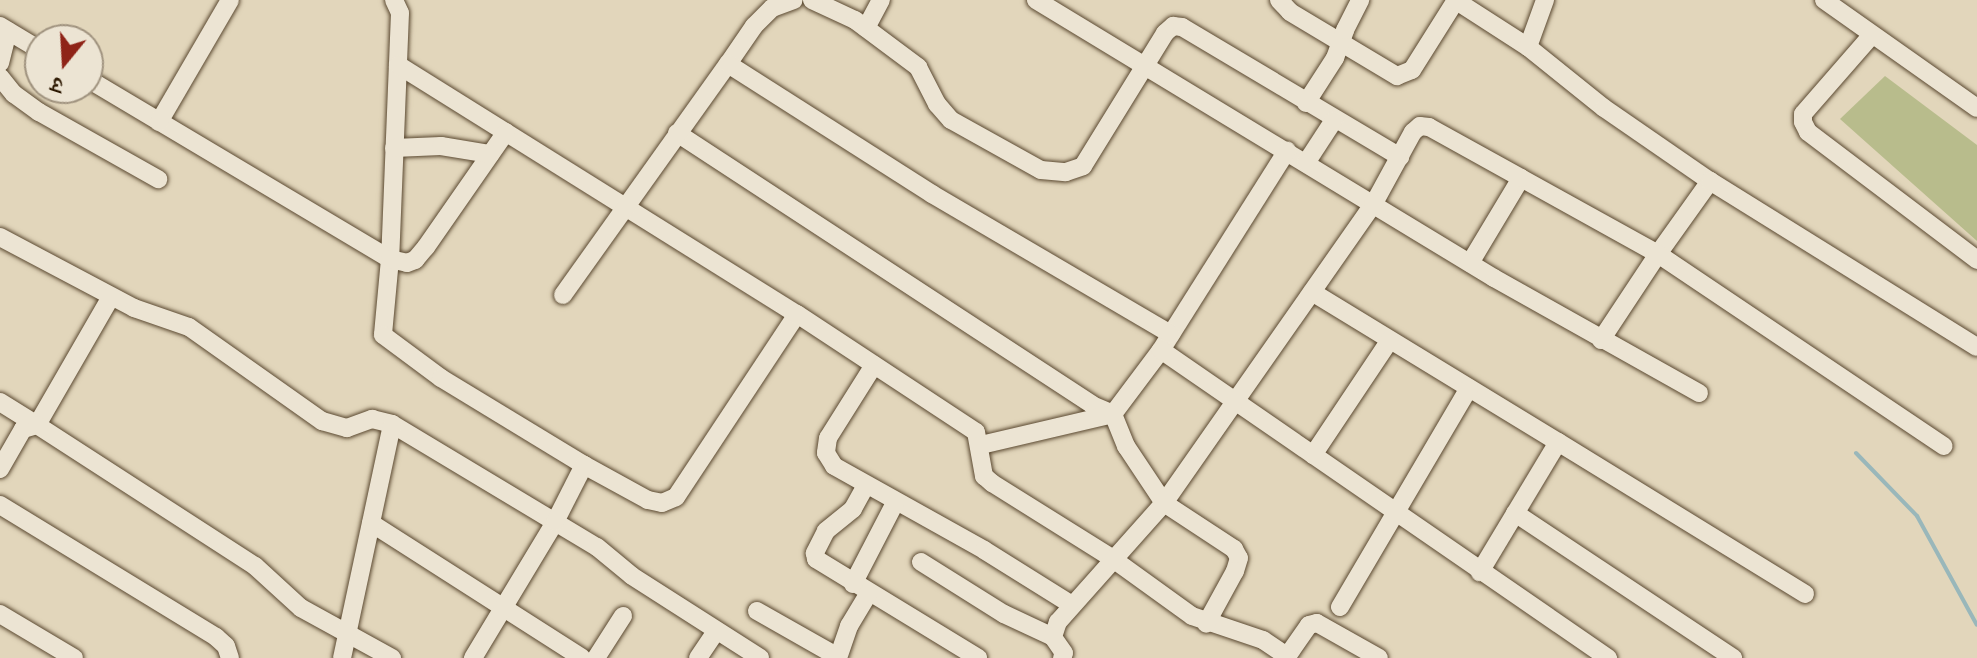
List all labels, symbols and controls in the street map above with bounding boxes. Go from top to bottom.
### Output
north arrow [24,24,104,104]
text: उ [48,71,67,100]

